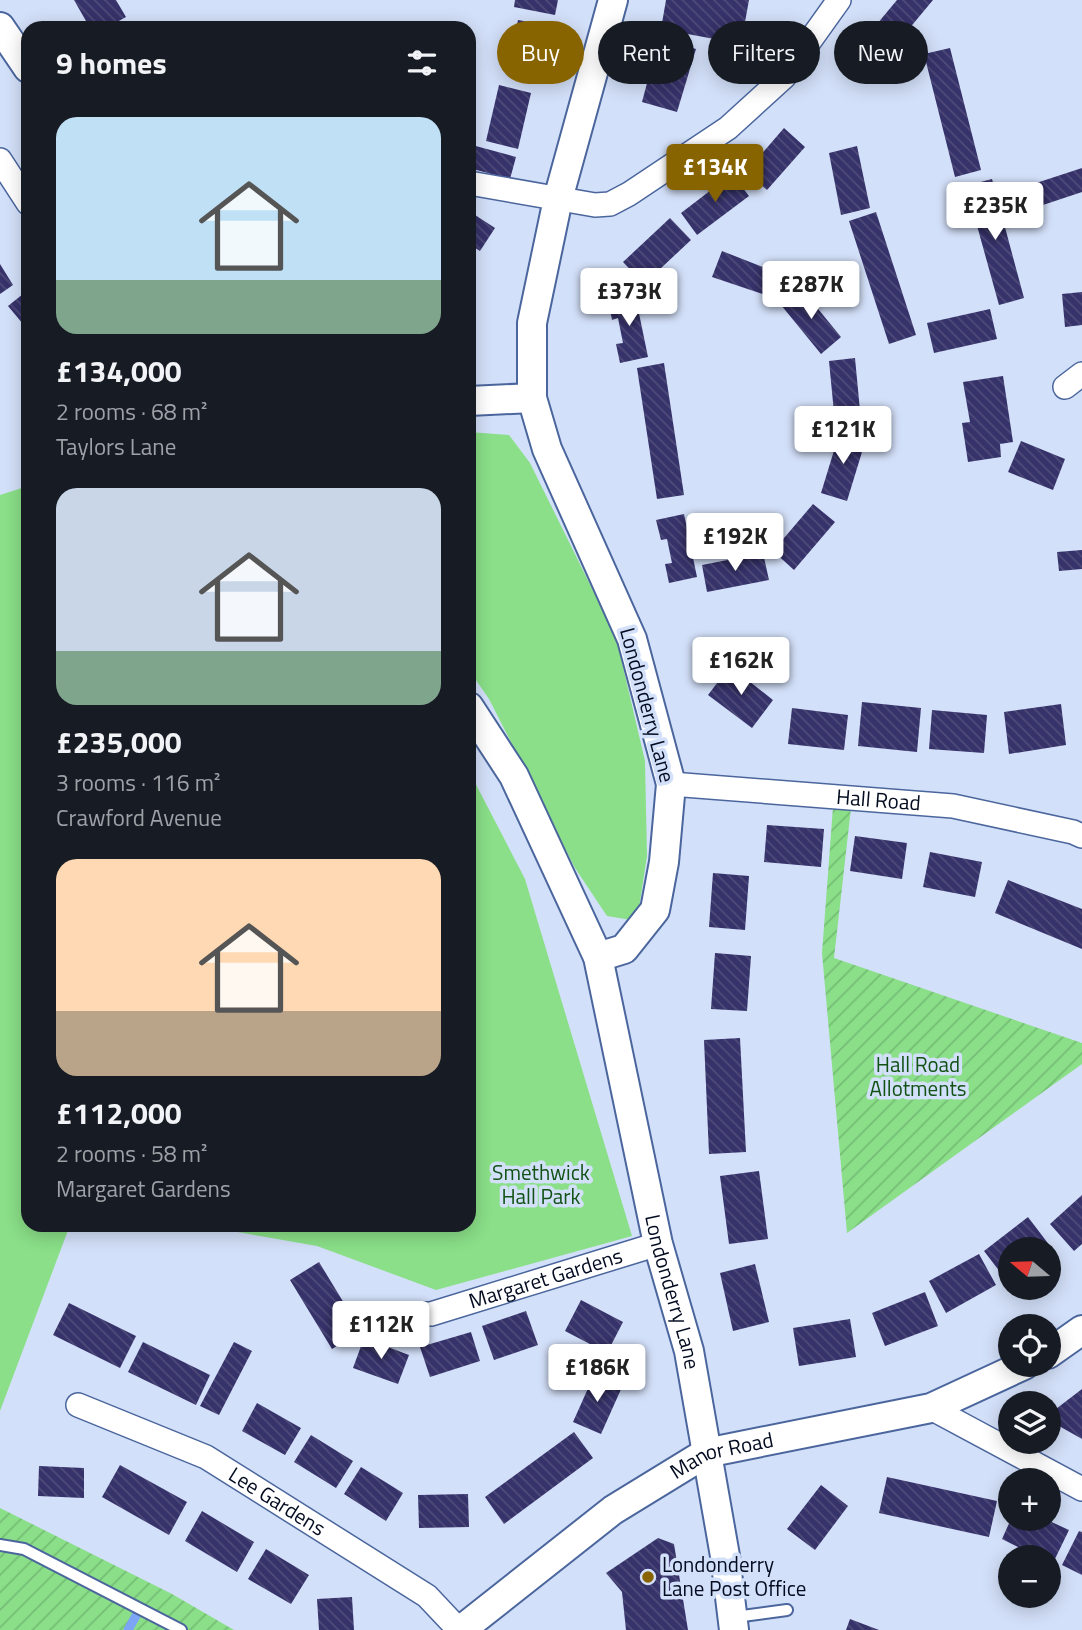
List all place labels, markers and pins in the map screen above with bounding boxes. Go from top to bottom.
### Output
pin: £134K [666,144,764,204]
pin: £235K [946,182,1044,242]
pin: £287K [762,262,860,321]
pin: £373K [580,268,678,328]
pin: £121K [794,406,892,466]
pin: £192K [686,514,784,573]
pin: £162K [692,638,790,697]
pin: £112K [332,1302,430,1361]
pin: £186K [548,1344,646,1404]
place label: Londonderry Lane Post Office [662,1548,806,1604]
marker: Londonderry Lane Post Office [640,1569,656,1585]

